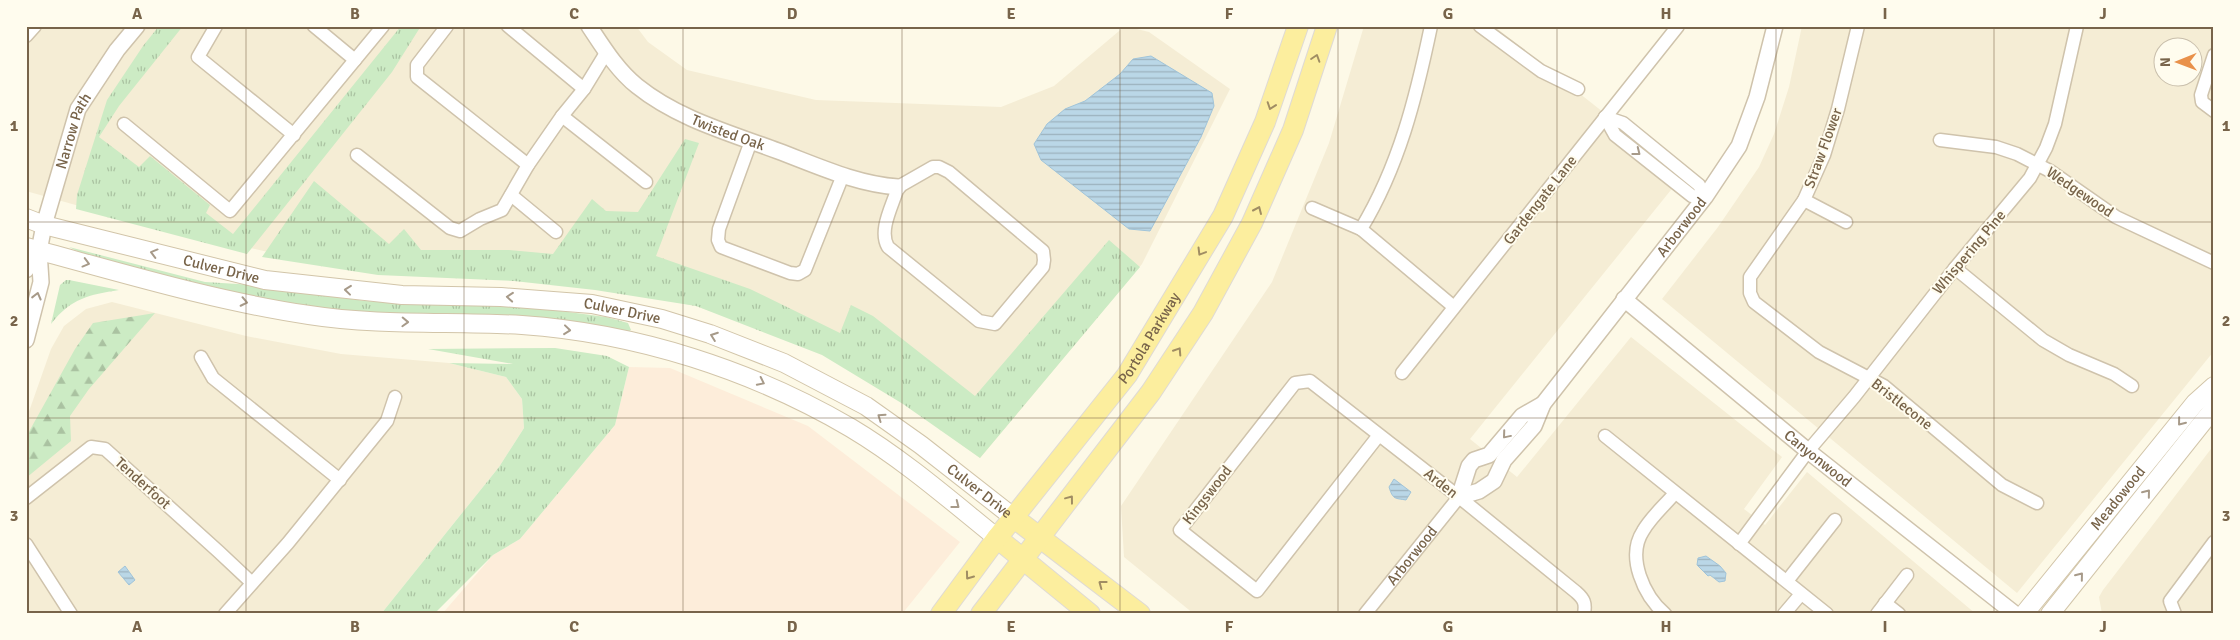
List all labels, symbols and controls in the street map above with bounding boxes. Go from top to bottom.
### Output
text: A [132,4,143,24]
text: B [350,4,360,24]
text: C [569,4,579,24]
text: D [787,4,798,24]
text: E [1006,4,1016,24]
text: F [1225,4,1234,24]
text: G [1443,4,1453,24]
text: H [1661,4,1671,24]
text: I [1882,4,1888,24]
text: J [2099,4,2107,24]
north arrow [2152,38,2202,88]
one-way arrow [1311,55,1321,63]
text: N [2157,57,2174,67]
street label: Narrow Path [52,90,95,171]
one-way arrow [1267,101,1277,109]
street label: Straw Flower [1800,105,1846,191]
street label: Twisted Oak [689,111,768,155]
text: 1 [10,116,19,136]
text: 1 [2222,116,2231,136]
one-way arrow [1631,147,1640,155]
street label: Gardengate Lane [1499,152,1581,248]
street label: Wedgewood [2043,163,2117,221]
street label: Arborwood [1653,194,1710,260]
one-way arrow [1251,206,1262,215]
street label: Whispering Pine [1929,206,2009,298]
one-way arrow [1198,246,1208,255]
one-way arrow [149,248,158,259]
street label: Culver Drive [181,251,261,287]
one-way arrow [82,257,91,268]
one-way arrow [344,285,352,296]
street label: Portola Parkway [1114,289,1184,388]
one-way arrow [32,292,42,300]
one-way arrow [506,292,514,303]
street label: Culver Drive [583,294,662,327]
one-way arrow [239,296,248,306]
text: 2 [10,311,18,331]
text: 2 [2222,311,2230,331]
one-way arrow [401,316,409,327]
one-way arrow [563,324,571,335]
one-way arrow [710,332,718,342]
one-way arrow [1172,347,1181,357]
street label: Bristlecone [1868,375,1936,433]
one-way arrow [756,376,765,387]
one-way arrow [877,414,887,423]
one-way arrow [2177,416,2186,425]
street label: Canyonwood [1780,426,1855,491]
one-way arrow [1504,429,1512,438]
street label: Tenderfoot [111,453,175,513]
street label: Culver Drive [943,460,1016,522]
street label: Kingswood [1178,462,1236,528]
street label: Meadowood [2087,463,2149,534]
street label: Arden [1420,464,1462,502]
one-way arrow [2142,489,2151,498]
one-way arrow [1064,495,1073,505]
one-way arrow [950,500,959,508]
text: 3 [10,506,18,526]
text: 3 [2222,506,2230,526]
street label: Arborwood [1383,522,1441,589]
one-way arrow [966,570,975,580]
one-way arrow [2075,573,2083,582]
one-way arrow [1098,581,1108,590]
text: A [132,617,143,637]
text: B [350,617,360,637]
text: C [569,617,579,637]
text: D [787,617,798,637]
text: E [1006,617,1016,637]
text: F [1225,617,1234,637]
text: G [1443,617,1453,637]
text: H [1661,617,1671,637]
text: I [1882,617,1888,637]
text: J [2099,617,2107,637]

